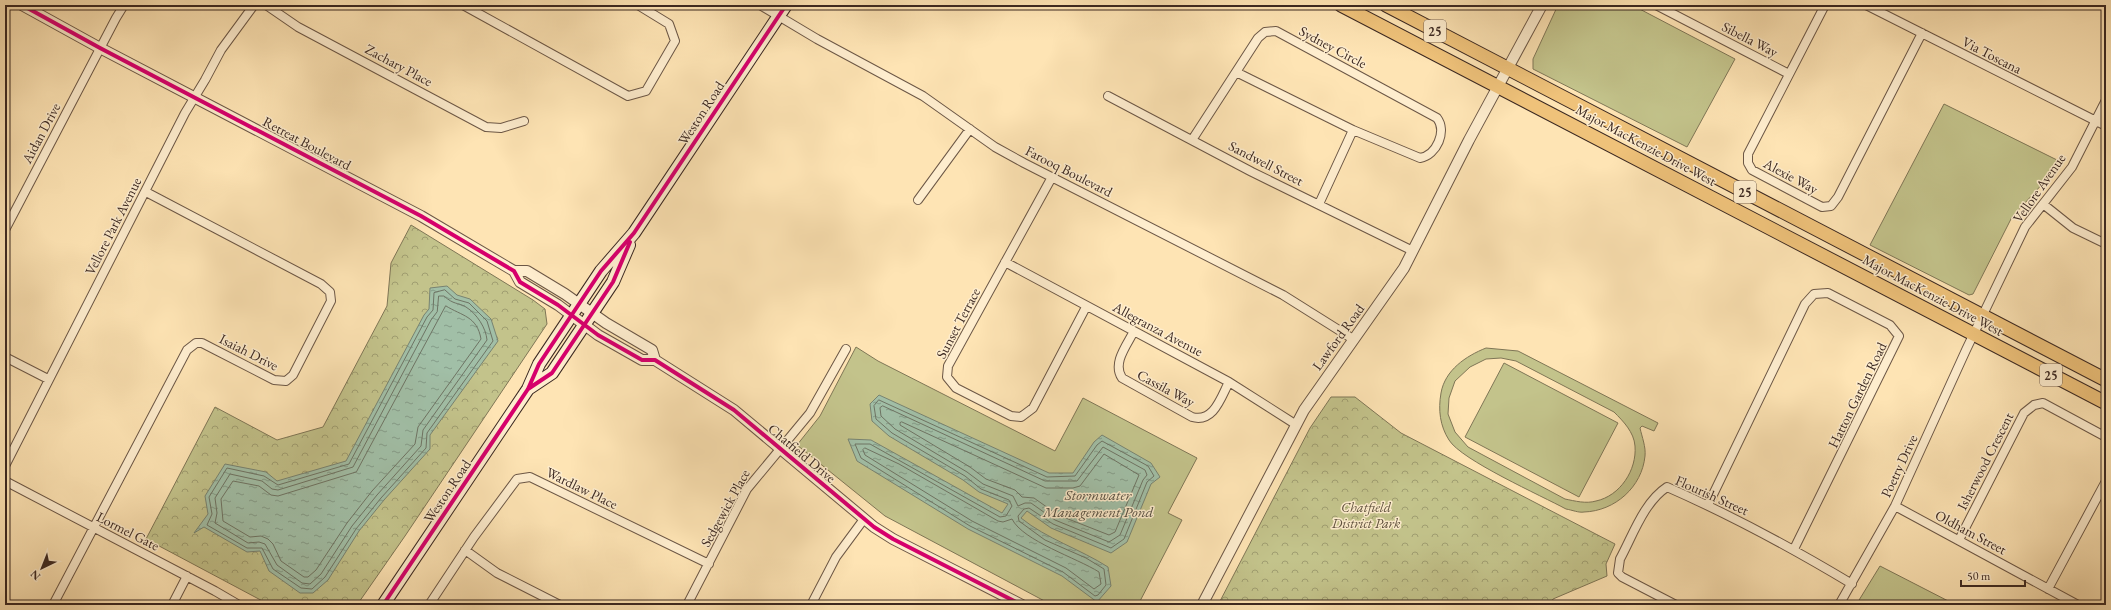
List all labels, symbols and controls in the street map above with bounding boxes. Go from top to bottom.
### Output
street label: Sibella Way [1719,17,1782,61]
road number: 25 [1424,20,1446,42]
street label: Sydney Circle [1296,22,1370,73]
street label: Via Toscana [1959,32,2025,78]
street label: Zachary Place [362,40,436,90]
street label: Weston Road [674,77,729,148]
street label: Aidan Drive [17,99,65,167]
street label: Major MacKenzie Drive West [1573,100,1720,190]
street label: Retreat Boulevard [260,112,355,174]
street label: Sandwell Street [1226,136,1307,190]
street label: Farooq Boulevard [1022,141,1116,201]
street label: Vellore Avenue [2009,150,2070,226]
street label: Alexie Way [1760,154,1822,198]
street label: Vellore Park Avenue [81,174,146,278]
road number: 25 [1734,181,1756,203]
street label: Major MacKenzie Drive West [1860,250,2007,340]
street label: Sunset Terrace [932,284,984,362]
street label: Allegranza Avenue [1109,297,1207,361]
street label: Lawford Road [1308,299,1369,374]
street label: Isaiah Drive [216,329,282,375]
street label: Hatton Garden Road [1824,338,1891,451]
road number: 25 [2040,364,2062,386]
street label: Cassila Way [1134,365,1199,411]
street label: Isherwood Crescent [1953,409,2018,513]
street label: Chatfield Drive [764,419,840,487]
street label: Poetry Drive [1877,431,1922,500]
street label: Weston Road [419,455,475,526]
street label: Wardlaw Place [543,463,621,513]
street label: Sedgewick Place [696,466,754,550]
street label: Flourish Street [1673,471,1752,519]
water label: Stormwater Management Pond [1042,485,1154,521]
park label: Chatfield District Park [1331,498,1401,532]
street label: Oldham Street [1932,506,2010,559]
street label: Lormel Gate [94,508,163,555]
north arrow [22,548,62,588]
scale bar [1961,562,2025,588]
text: N [27,567,43,583]
text: 50 m [1967,568,1991,584]

